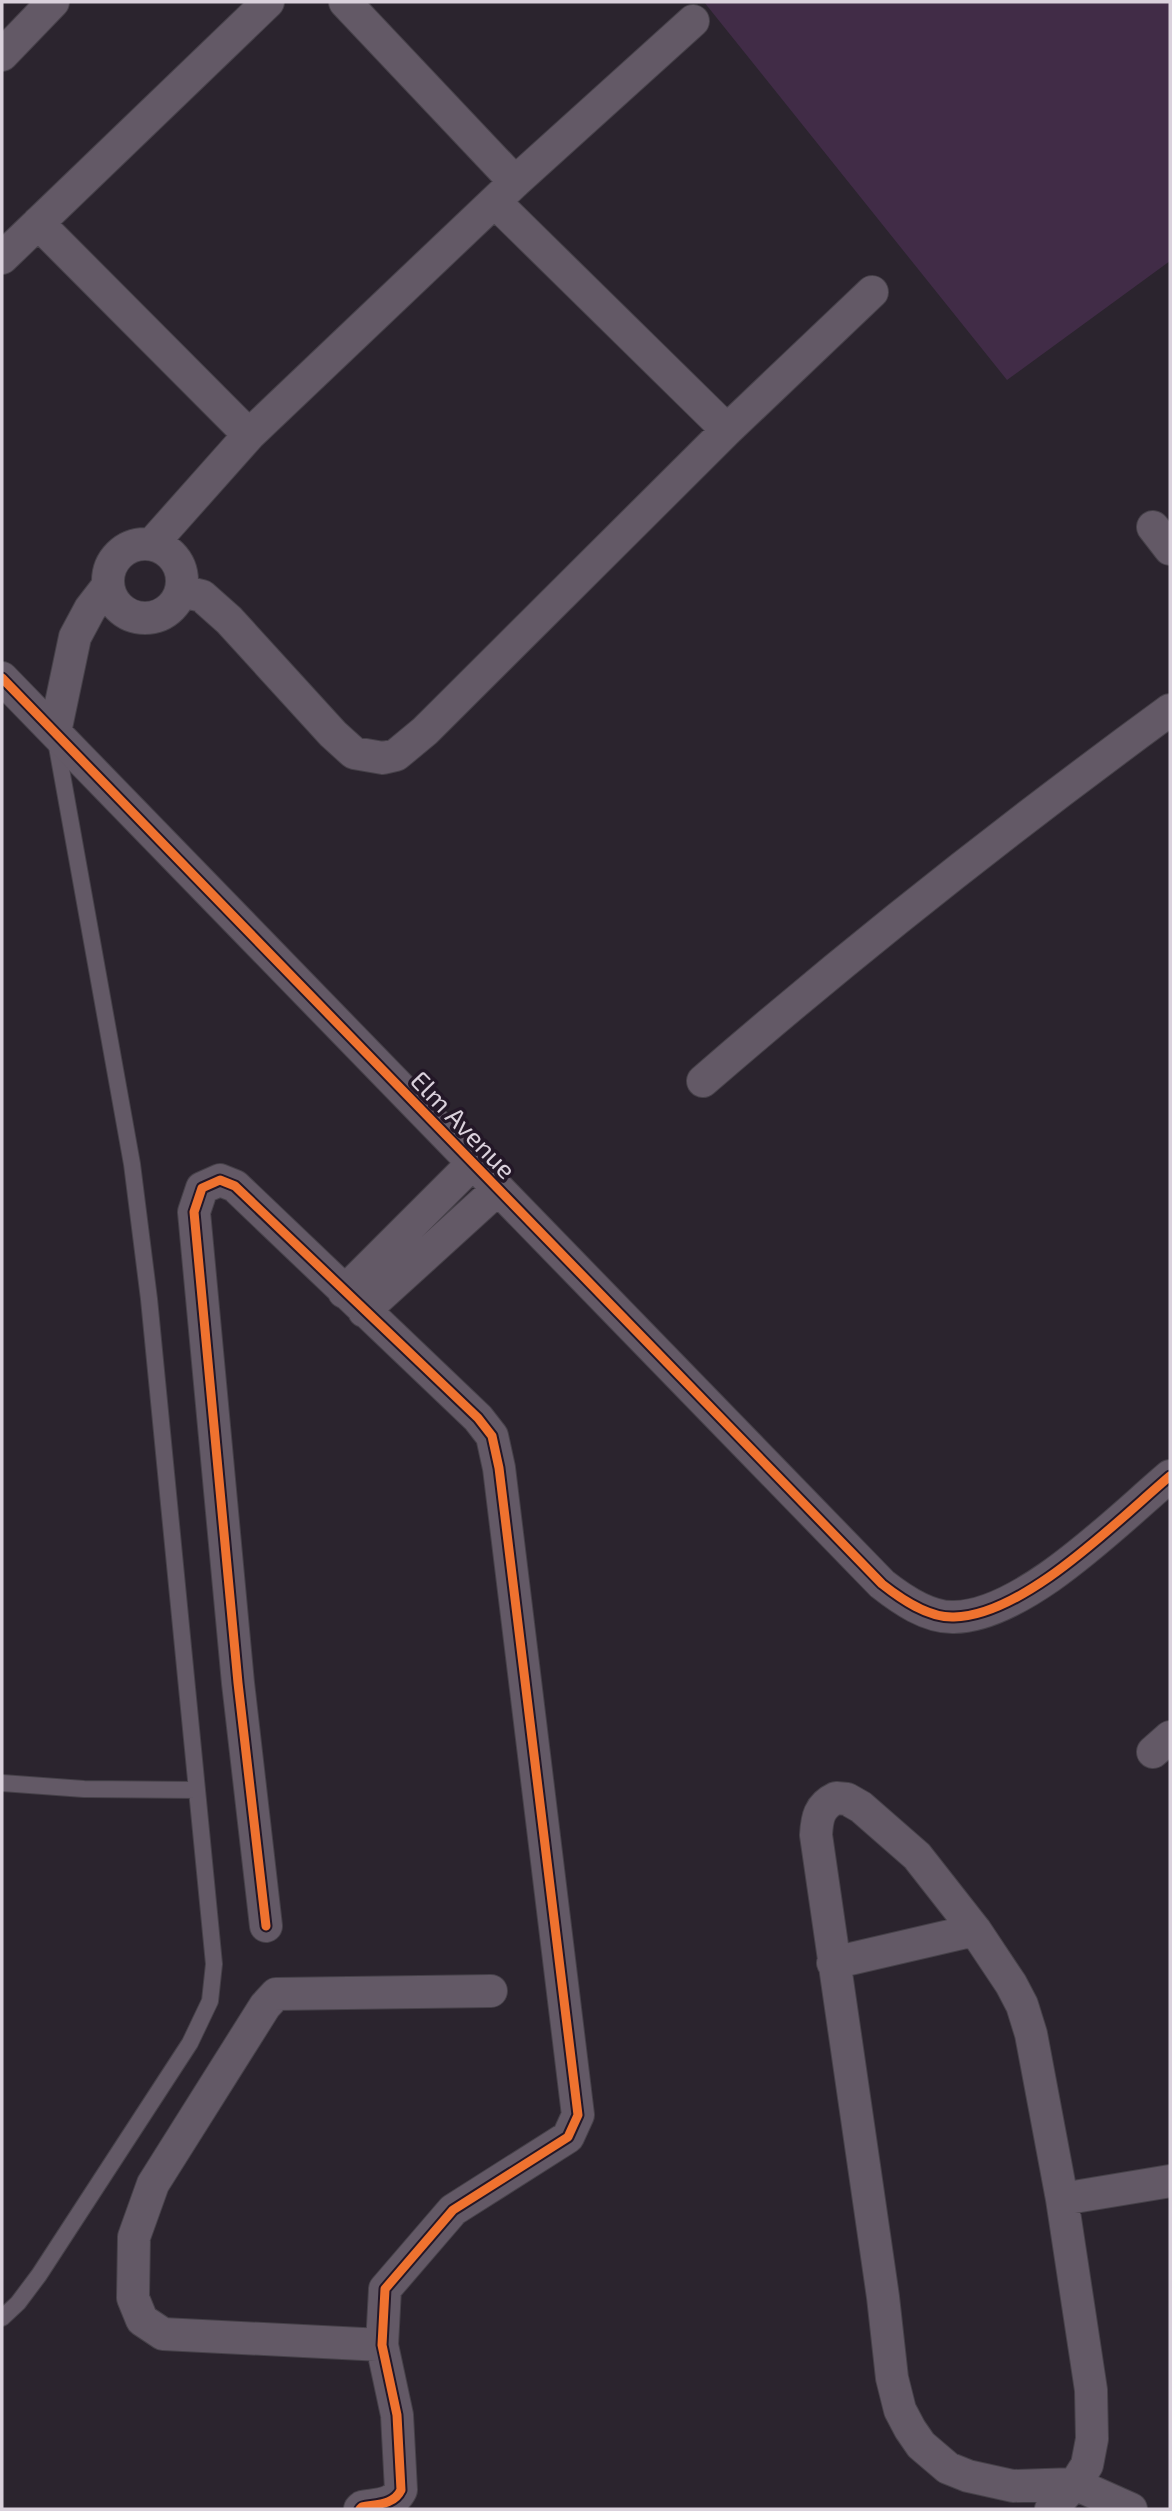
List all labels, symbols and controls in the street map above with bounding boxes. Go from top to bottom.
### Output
street label: Elm Avenue [405,1064,523,1184]

